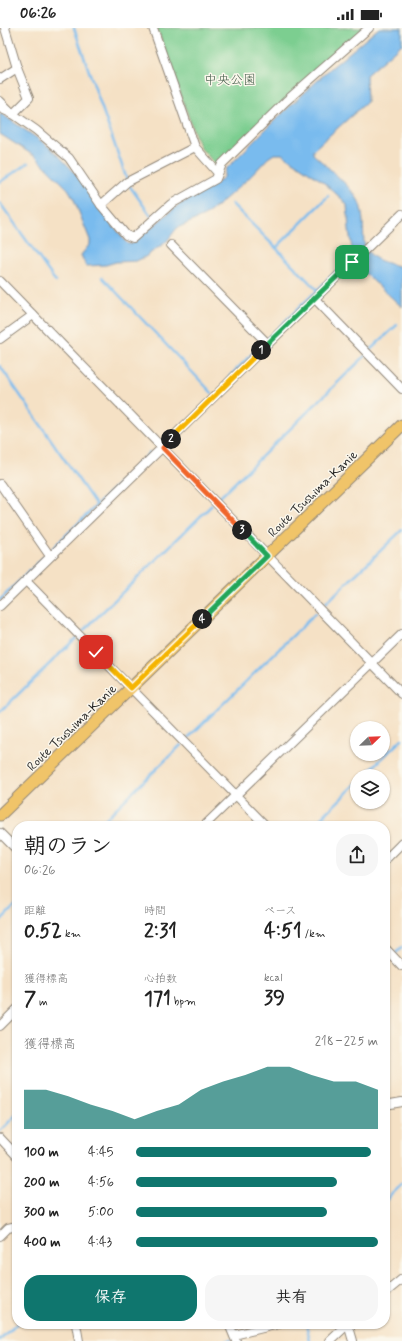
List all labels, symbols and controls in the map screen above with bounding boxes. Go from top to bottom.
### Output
text: 06:26 [20,4,56,24]
park label: 中央公園 [204,72,256,89]
pin [335,245,369,279]
icon: arrive [341,251,363,273]
pin: 1 [251,340,271,360]
text: 1 [259,343,263,357]
pin: 2 [161,429,181,449]
text: 2 [168,432,174,446]
street label: Route Tsushima-Kanie [265,447,362,541]
pin: 3 [232,520,252,540]
text: 3 [240,523,244,537]
pin: 4 [192,609,212,629]
text: 4 [199,612,205,626]
pin [79,635,113,669]
icon: check [85,641,107,663]
street label: Route Tsushima-Kanie [24,681,121,775]
north arrow [350,721,390,761]
map controls [350,721,390,809]
button: layers [350,769,390,809]
text: 朝のラン [24,833,112,861]
button: share [336,834,378,876]
text: 06:26 [24,862,56,879]
text: 距離 [24,904,46,918]
text: 時間 [144,904,166,918]
text: ペース [264,904,296,918]
text: 0.52 [24,918,62,945]
text: 2:31 [144,918,177,945]
text: 4:51 [264,918,302,945]
text: km [62,927,81,941]
text: /km [302,927,325,941]
text: kcal [264,971,282,985]
text: 獲得標高 [24,972,68,986]
text: 心拍数 [144,972,177,986]
text: 39 [264,985,285,1012]
text: 7 [24,986,36,1013]
text: 171 [144,986,171,1013]
text: m [36,995,48,1009]
text: bpm [171,995,196,1009]
text: 218–225 m [315,1033,378,1050]
text: 獲得標高 [24,1036,76,1053]
text: 100 m [24,1144,59,1161]
text: 4:45 [88,1144,114,1161]
text: 200 m [24,1174,59,1191]
text: 4:56 [88,1174,114,1191]
text: 300 m [24,1204,59,1221]
text: 5:00 [88,1204,114,1221]
text: 400 m [24,1234,61,1251]
text: 4:43 [88,1234,112,1251]
button: 保存 [24,1275,197,1321]
button: 共有 [205,1275,378,1321]

